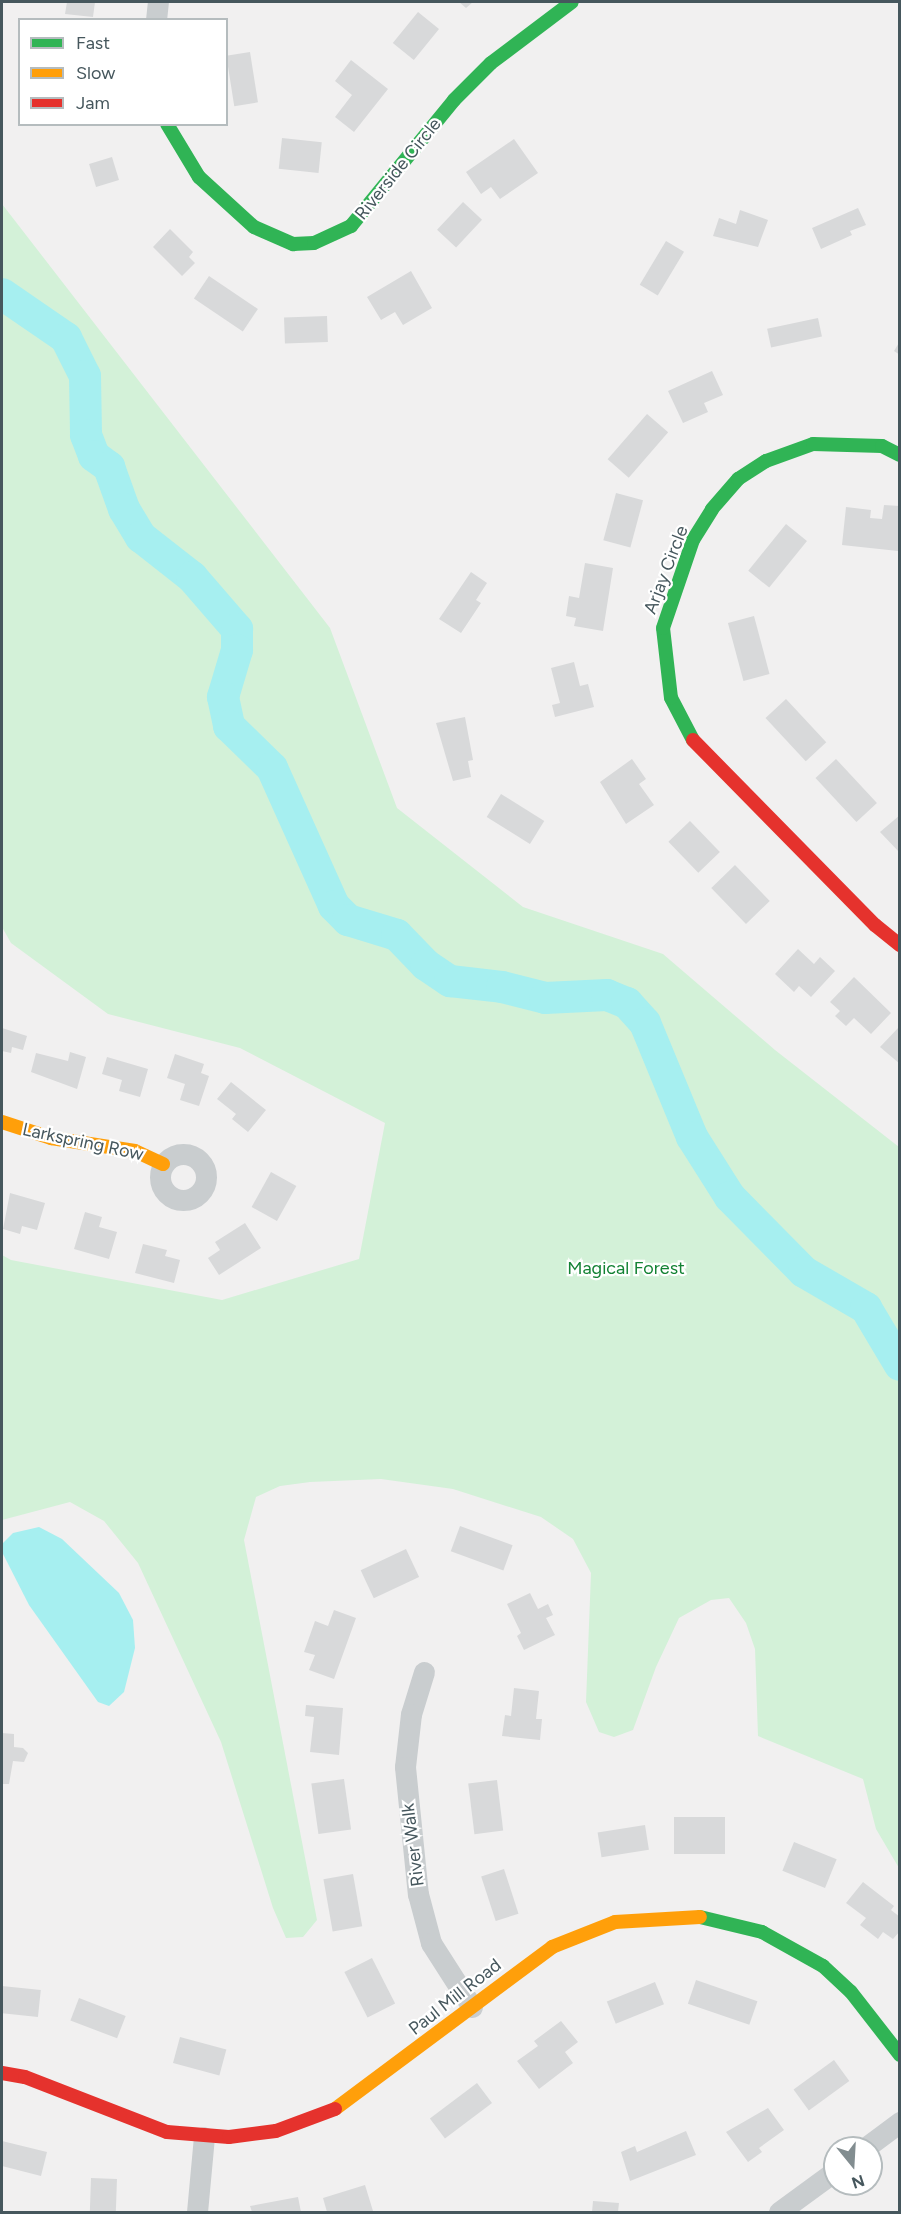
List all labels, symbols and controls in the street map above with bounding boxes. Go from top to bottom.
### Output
legend [18,18,228,126]
text: Fast [76,32,110,54]
text: Slow [76,62,115,84]
text: Jam [76,92,110,114]
street label: Riverside Circle [350,114,446,224]
street label: Arjay Circle [639,523,693,617]
street label: Larkspring Row [20,1119,146,1165]
park label: Magical Forest [567,1257,685,1279]
street label: River Walk [397,1802,429,1888]
street label: Paul Mill Road [405,1954,505,2040]
north arrow [823,2136,883,2196]
text: N [849,2171,867,2193]

